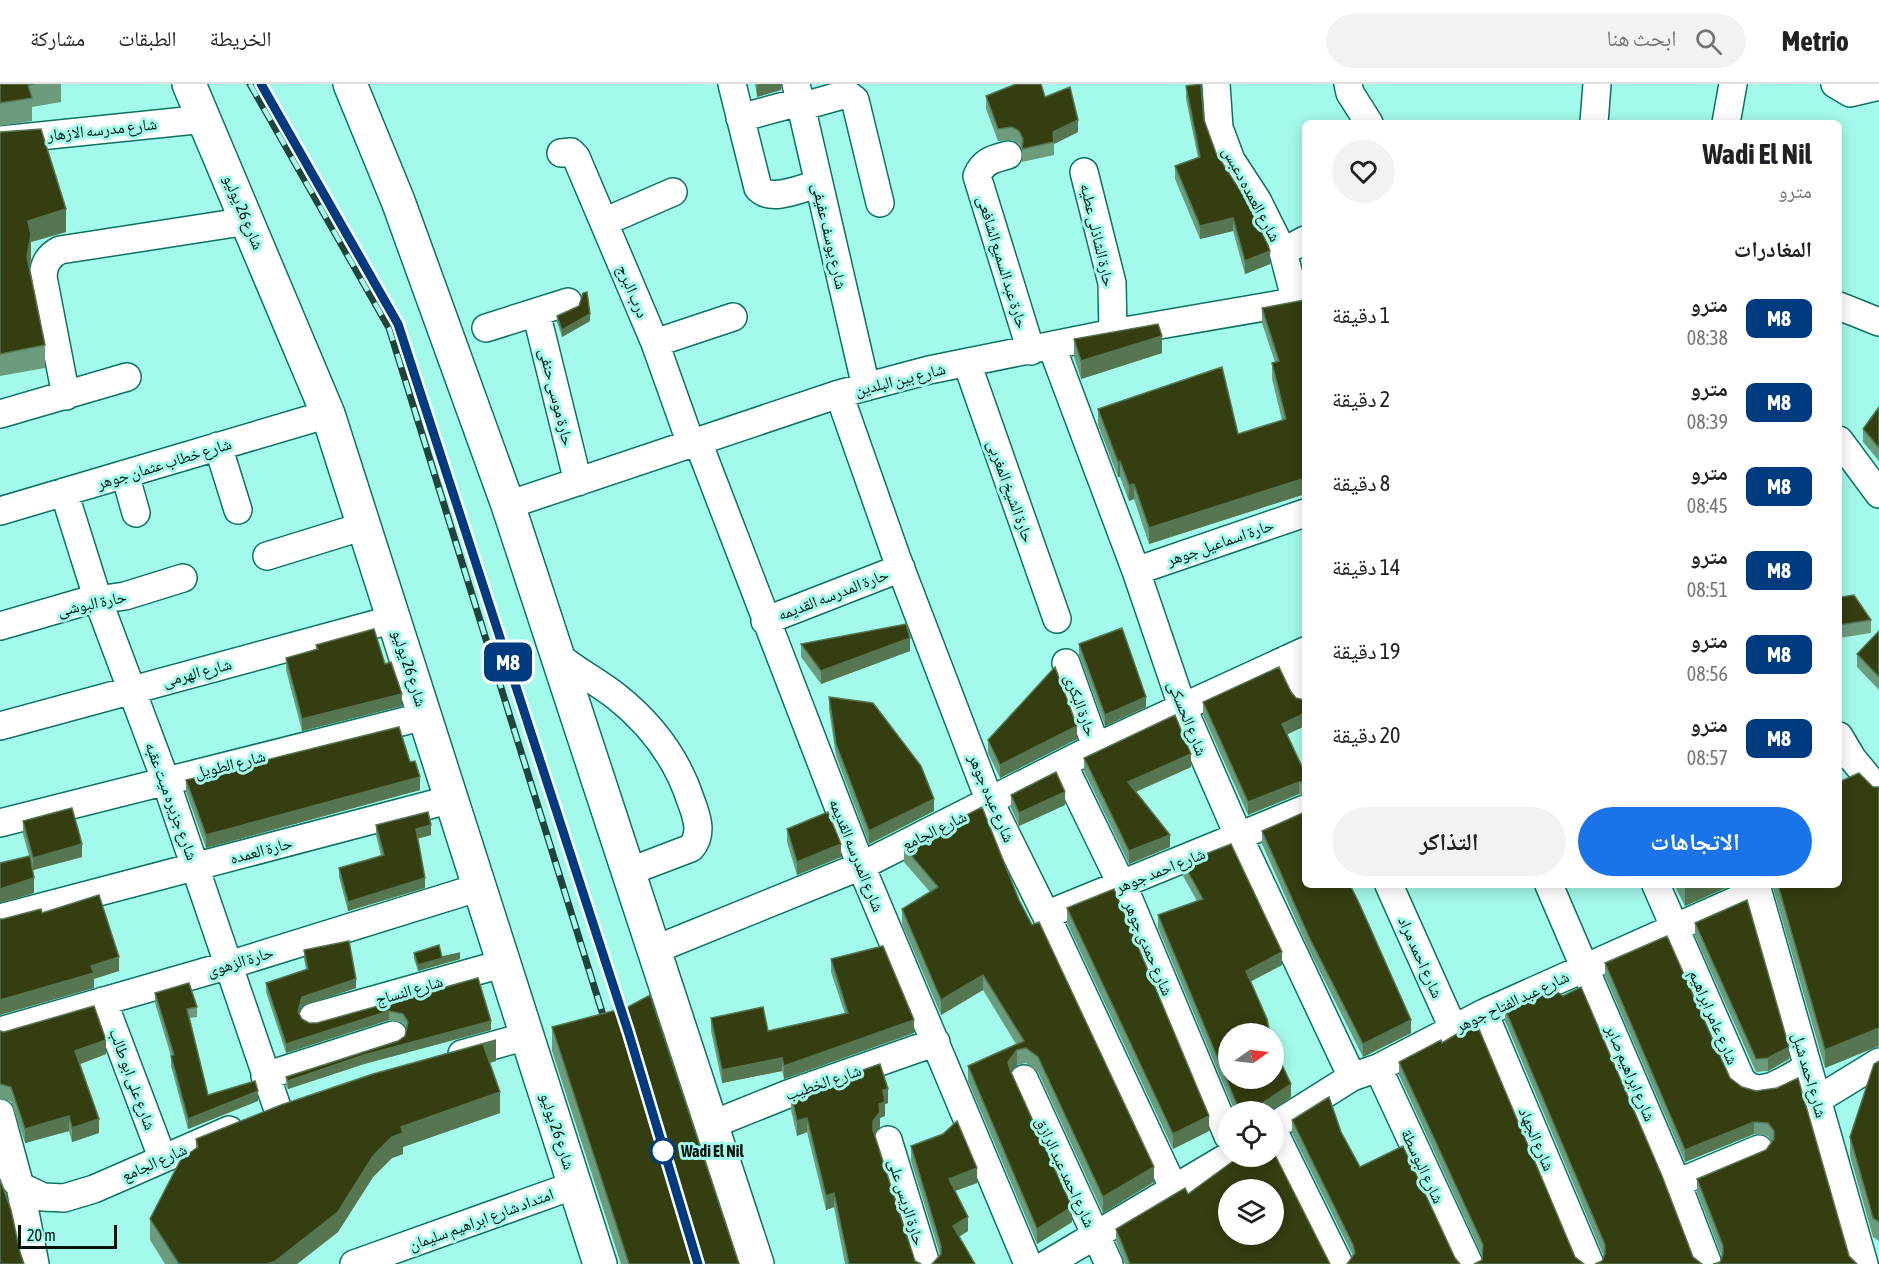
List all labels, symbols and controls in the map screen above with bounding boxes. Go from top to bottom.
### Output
search box [1326,14,1746,68]
text: ابحث هنا [1607,25,1677,51]
icon: search [1692,25,1725,58]
text: Metrio [1782,25,1849,57]
text: مشاركة [30,26,85,50]
text: الطبقات [118,26,177,50]
text: الخريطة [210,26,271,50]
street label: شارع مدرسه الازهار [45,114,158,146]
text: Wadi El Nil [1702,138,1812,170]
button: heart [1332,140,1395,203]
street label: شارع العمده دعبس [1218,143,1285,246]
street label: شارع 26 يوليو [218,172,268,253]
text: مترو [1778,179,1812,202]
street label: شارع يوسف عفيفى [807,181,851,291]
street label: حارة الشاذلى عطيه [1075,182,1119,289]
street label: حارة عبد السميع الشافعى [972,193,1032,331]
text: المغادرات [1734,236,1812,262]
street label: درب البرج [612,262,652,321]
text: مترو [1690,291,1728,317]
text: 1 دقيقة [1332,302,1390,328]
text: M8 [1767,306,1791,330]
text: 08:38 [1687,326,1728,349]
street label: حارة موسى حنفى [534,346,578,448]
street label: شارع بين البلدين [853,359,948,401]
text: مترو [1690,375,1728,401]
text: 2 دقيقة [1332,386,1390,412]
text: M8 [1767,390,1791,414]
text: 08:39 [1687,410,1728,433]
street label: شارع خطاب عثمان جوهر [94,434,234,494]
street label: حارة الشيخ المغربى [982,437,1038,545]
text: مترو [1690,459,1728,485]
text: 8 دقيقة [1332,470,1390,496]
text: M8 [1767,474,1791,498]
text: 08:45 [1687,494,1728,517]
street label: حارة اسماعيل جوهر [1163,515,1276,571]
text: مترو [1690,543,1728,569]
text: 14 دقيقة [1332,554,1400,580]
text: M8 [1767,558,1791,582]
street label: حارة المدرسه القديمه [775,565,891,624]
text: 08:51 [1687,578,1728,601]
street label: حارة البوشى [56,587,129,621]
street label: شارع 26 يوليو [387,627,431,709]
text: مترو [1690,627,1728,653]
text: 19 دقيقة [1332,638,1400,664]
line badge: M8 [481,642,535,682]
text: M8 [1767,642,1791,666]
text: M8 [496,650,520,674]
street label: شارع الهرمى [161,654,234,692]
text: 08:56 [1687,662,1728,685]
street label: حارة البكرى [1060,672,1101,739]
street label: شارع الحسكى [1163,678,1211,759]
text: مترو [1690,711,1728,737]
text: 20 دقيقة [1332,722,1400,748]
text: M8 [1767,726,1791,750]
street label: شارع جزيره ميت عقبه [140,739,202,863]
text: 08:57 [1687,746,1728,769]
street label: شارع الطويل [193,747,268,783]
street label: شارع عبده جوهر [963,750,1019,846]
street label: شارع المدرسه القديمه [824,796,888,915]
street label: شارع الجامع [899,807,970,855]
button: التذاكر [1332,807,1566,876]
button: الاتجاهات [1578,807,1812,876]
street label: حارة العمده [228,833,294,868]
street label: شارع احمد جوهر [1112,844,1208,898]
street label: شارع حمدى جوهر [1119,897,1177,999]
street label: شارع احمد مراد [1393,914,1447,1001]
street label: حارة الزهوى [205,942,276,982]
street label: شارع عبد الفتاح جوهر [1452,967,1572,1037]
street label: شارع عامر ابراهيم [1684,967,1742,1068]
street label: شارع النساج [373,972,445,1010]
street label: شارع ابراهيم صابر [1600,1021,1659,1125]
north arrow [1218,1023,1284,1089]
map controls [1218,1023,1284,1245]
street label: شارع على ابو طالب [104,1026,160,1133]
street label: شارع احمد شبل [1787,1030,1831,1120]
street label: شارع الخطيب [783,1061,864,1105]
street label: شارع 26 يوليو [535,1090,579,1172]
button: locate [1218,1101,1284,1167]
street label: شارع الجهاد [1514,1105,1558,1174]
street label: شارع احمد عبد الرازق [1031,1114,1099,1231]
street label: شارع البوسطة [1396,1126,1448,1207]
marker: Wadi El Nil [650,1138,676,1164]
street label: شارع الجامع [119,1140,190,1186]
place label: Wadi El Nil [680,1142,744,1160]
street label: حارة الريس على [883,1156,929,1248]
button: layers [1218,1179,1284,1245]
street label: امتداد شارع ابراهيم سليمان [406,1184,557,1255]
scale bar [18,1222,117,1250]
text: 20 m [27,1226,56,1244]

